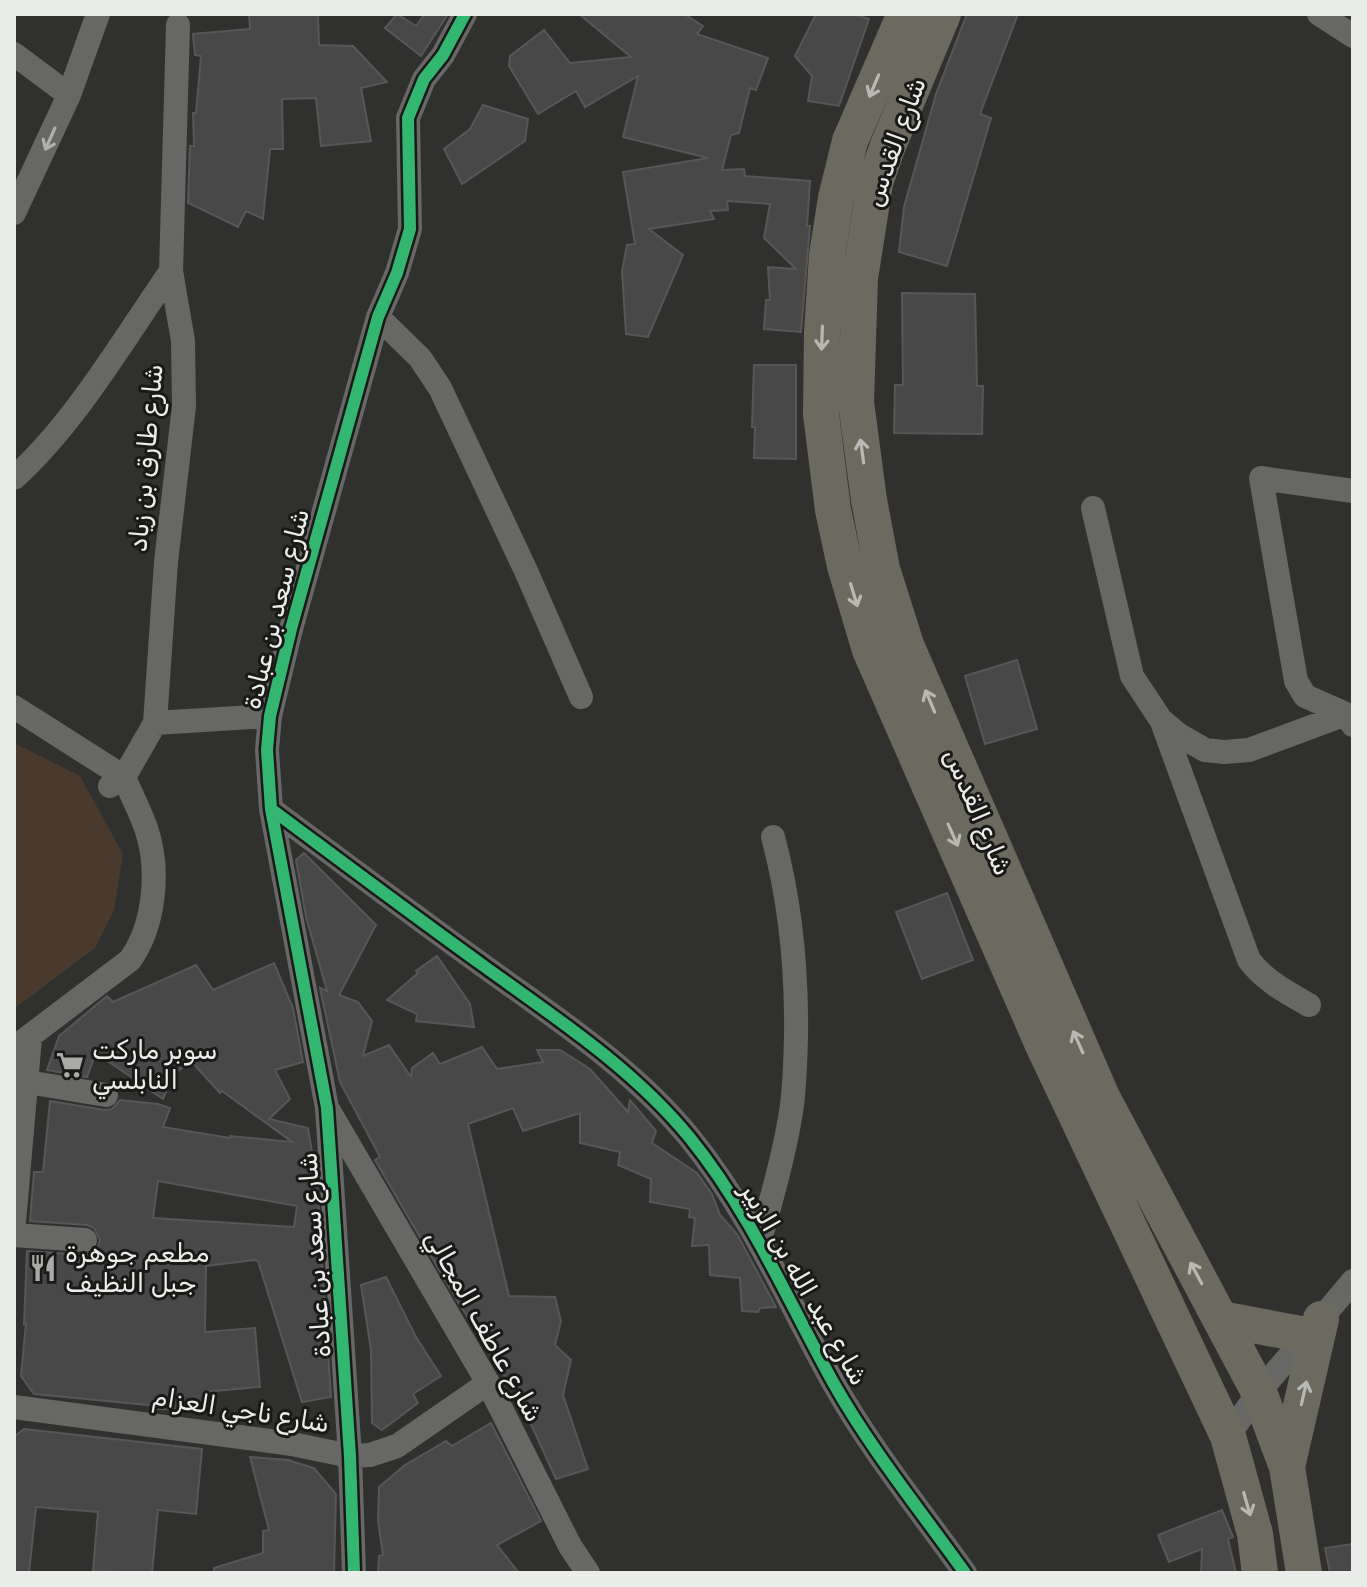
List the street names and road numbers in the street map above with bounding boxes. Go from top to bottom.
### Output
street label: شارع القدس [857,73,934,211]
street label: شارع طارق بن زياد [122,363,172,554]
street label: شارع سعد بن عبادة [236,505,318,713]
street label: شارع القدس [936,744,1019,881]
street label: شارع سعد بن عبادة [292,1151,340,1359]
street label: شارع عبد الله بن الزبير [731,1175,875,1392]
street label: شارع عاطف المجالي [415,1225,550,1429]
street label: شارع ناجي العزام [150,1381,332,1443]

